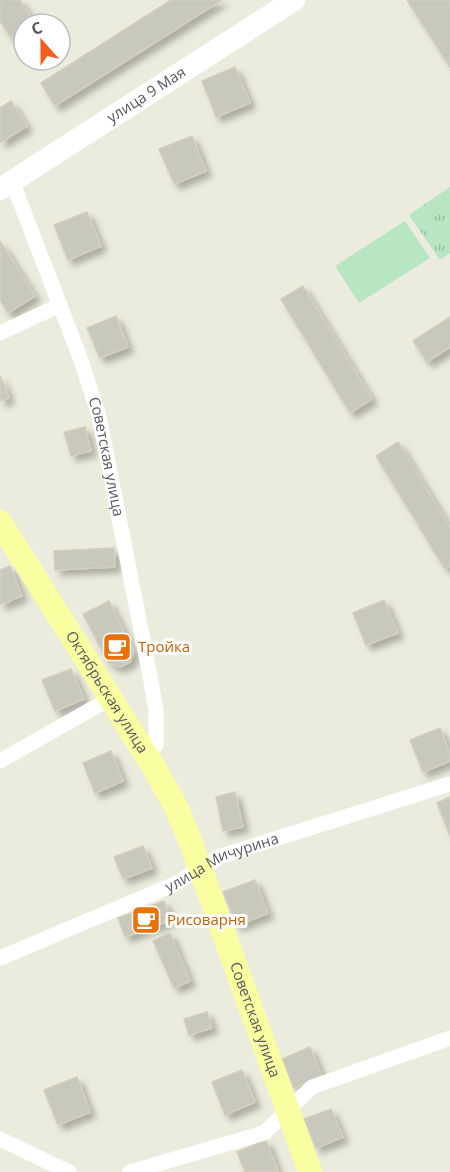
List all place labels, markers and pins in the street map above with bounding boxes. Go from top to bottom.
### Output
cafe icon: Тройка [101,631,133,663]
place label: Тройка [138,636,190,656]
cafe icon: Рисоварня [130,904,162,936]
place label: Рисоварня [167,909,246,929]

